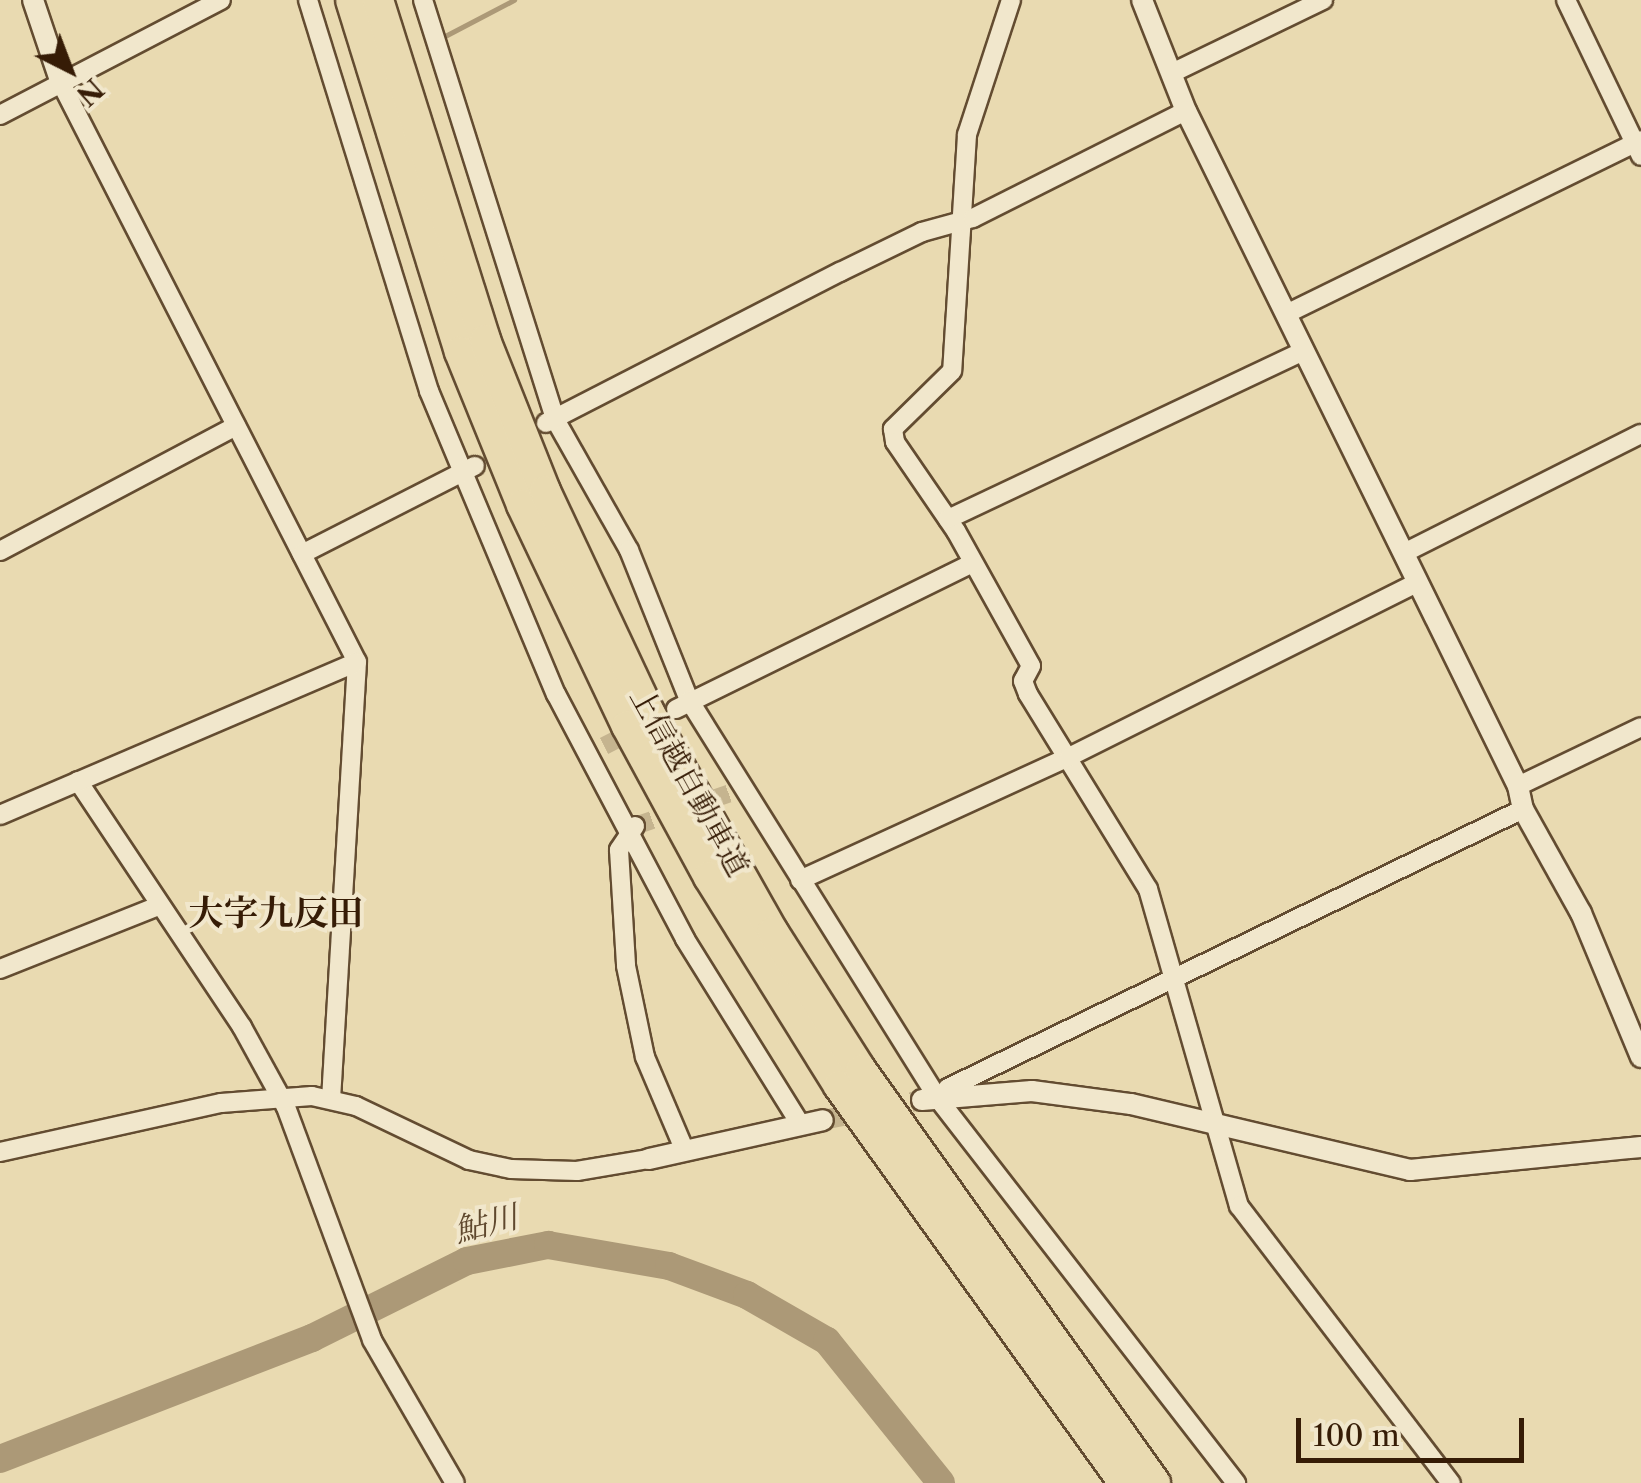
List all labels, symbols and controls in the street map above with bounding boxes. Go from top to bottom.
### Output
north arrow [20,20,120,120]
text: N [70,72,110,113]
street label: 上信越自動車道 [622,681,756,883]
district label: 大字九反田 [189,892,363,934]
water label: 鮎川 [450,1198,522,1250]
scale bar [1301,1398,1528,1460]
text: 100 m [1313,1417,1400,1454]

